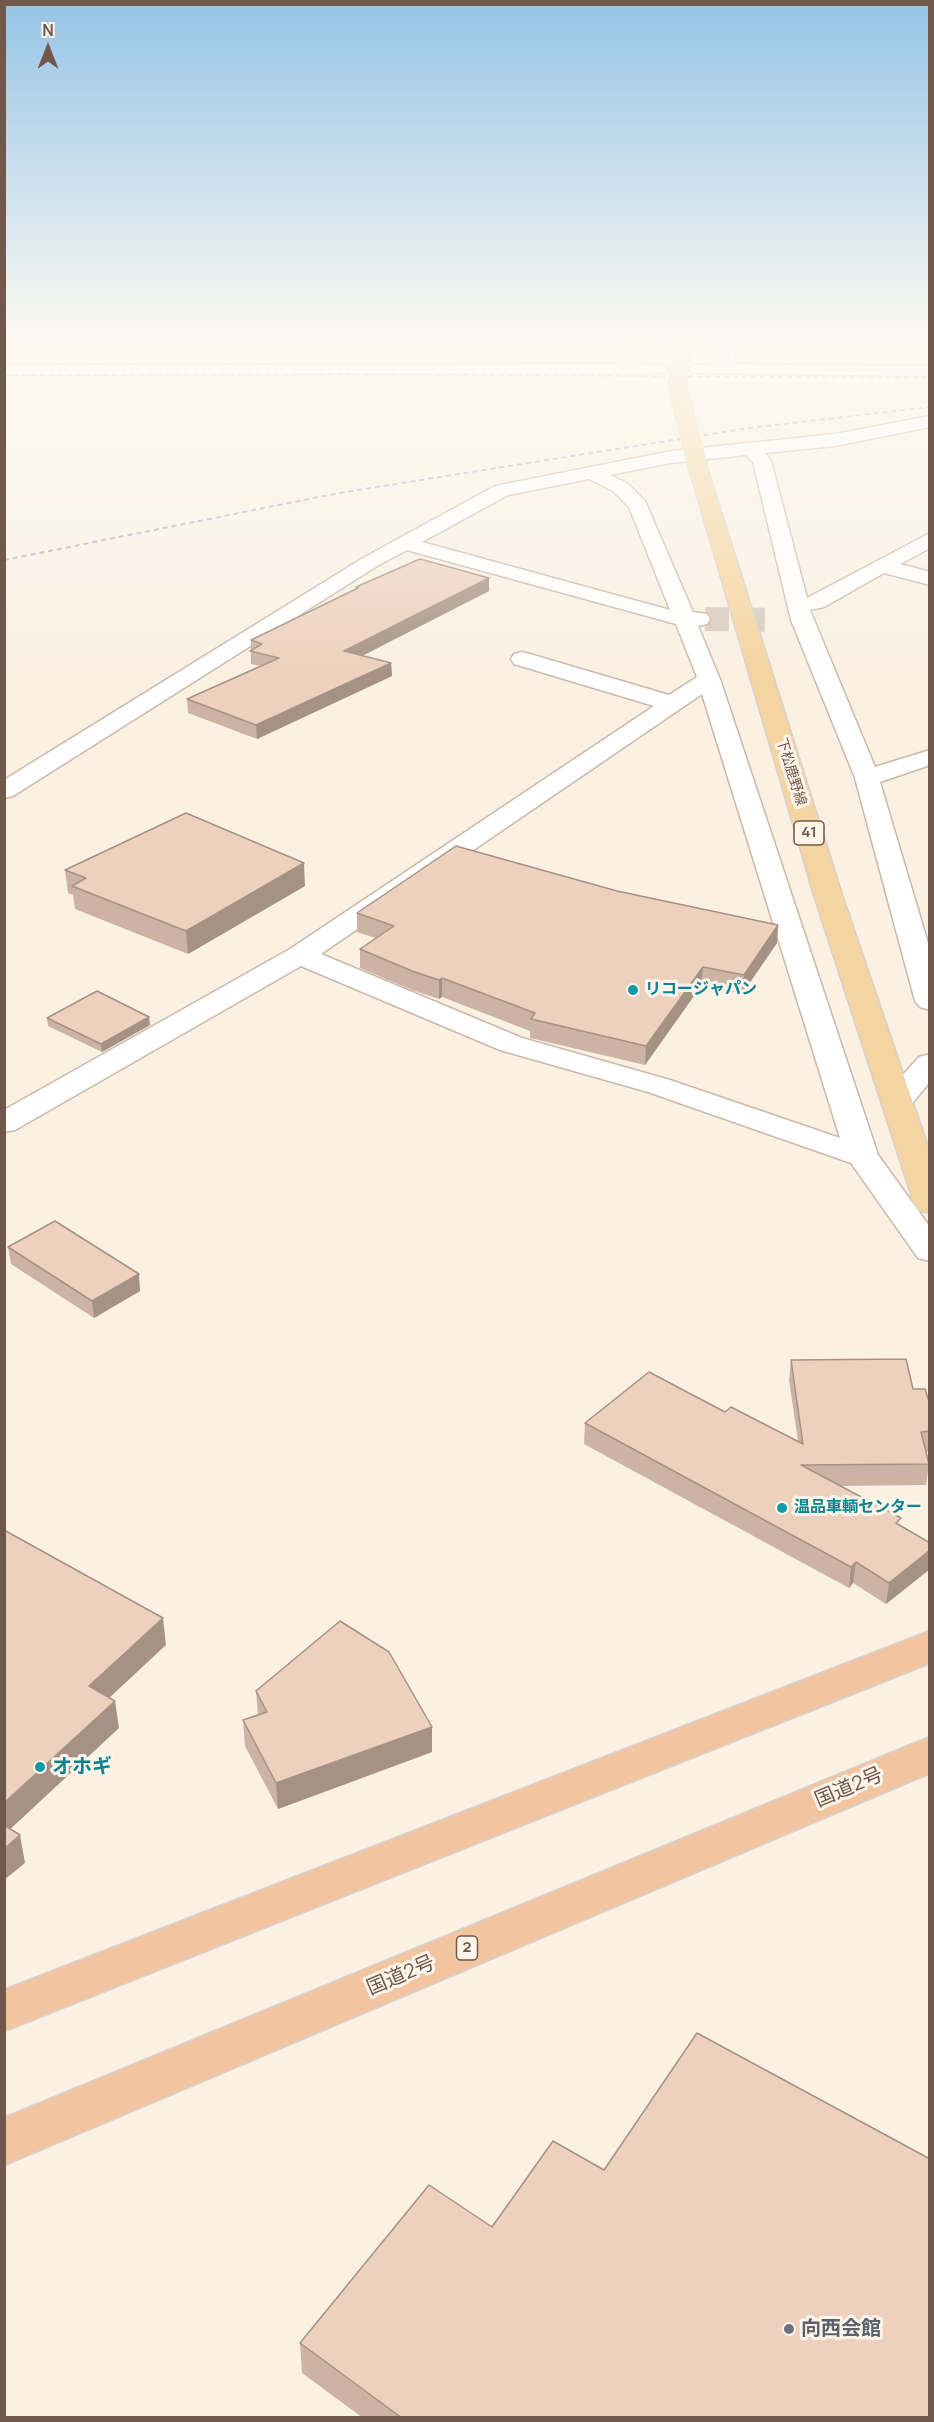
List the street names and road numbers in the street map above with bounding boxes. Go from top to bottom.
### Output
street label: 下松鹿野線 [773,736,809,808]
road number: 41 [794,821,824,845]
street label: 国道2号 [811,1763,887,1813]
road number: 2 [456,1936,478,1960]
street label: 国道2号 [363,1951,439,2001]

